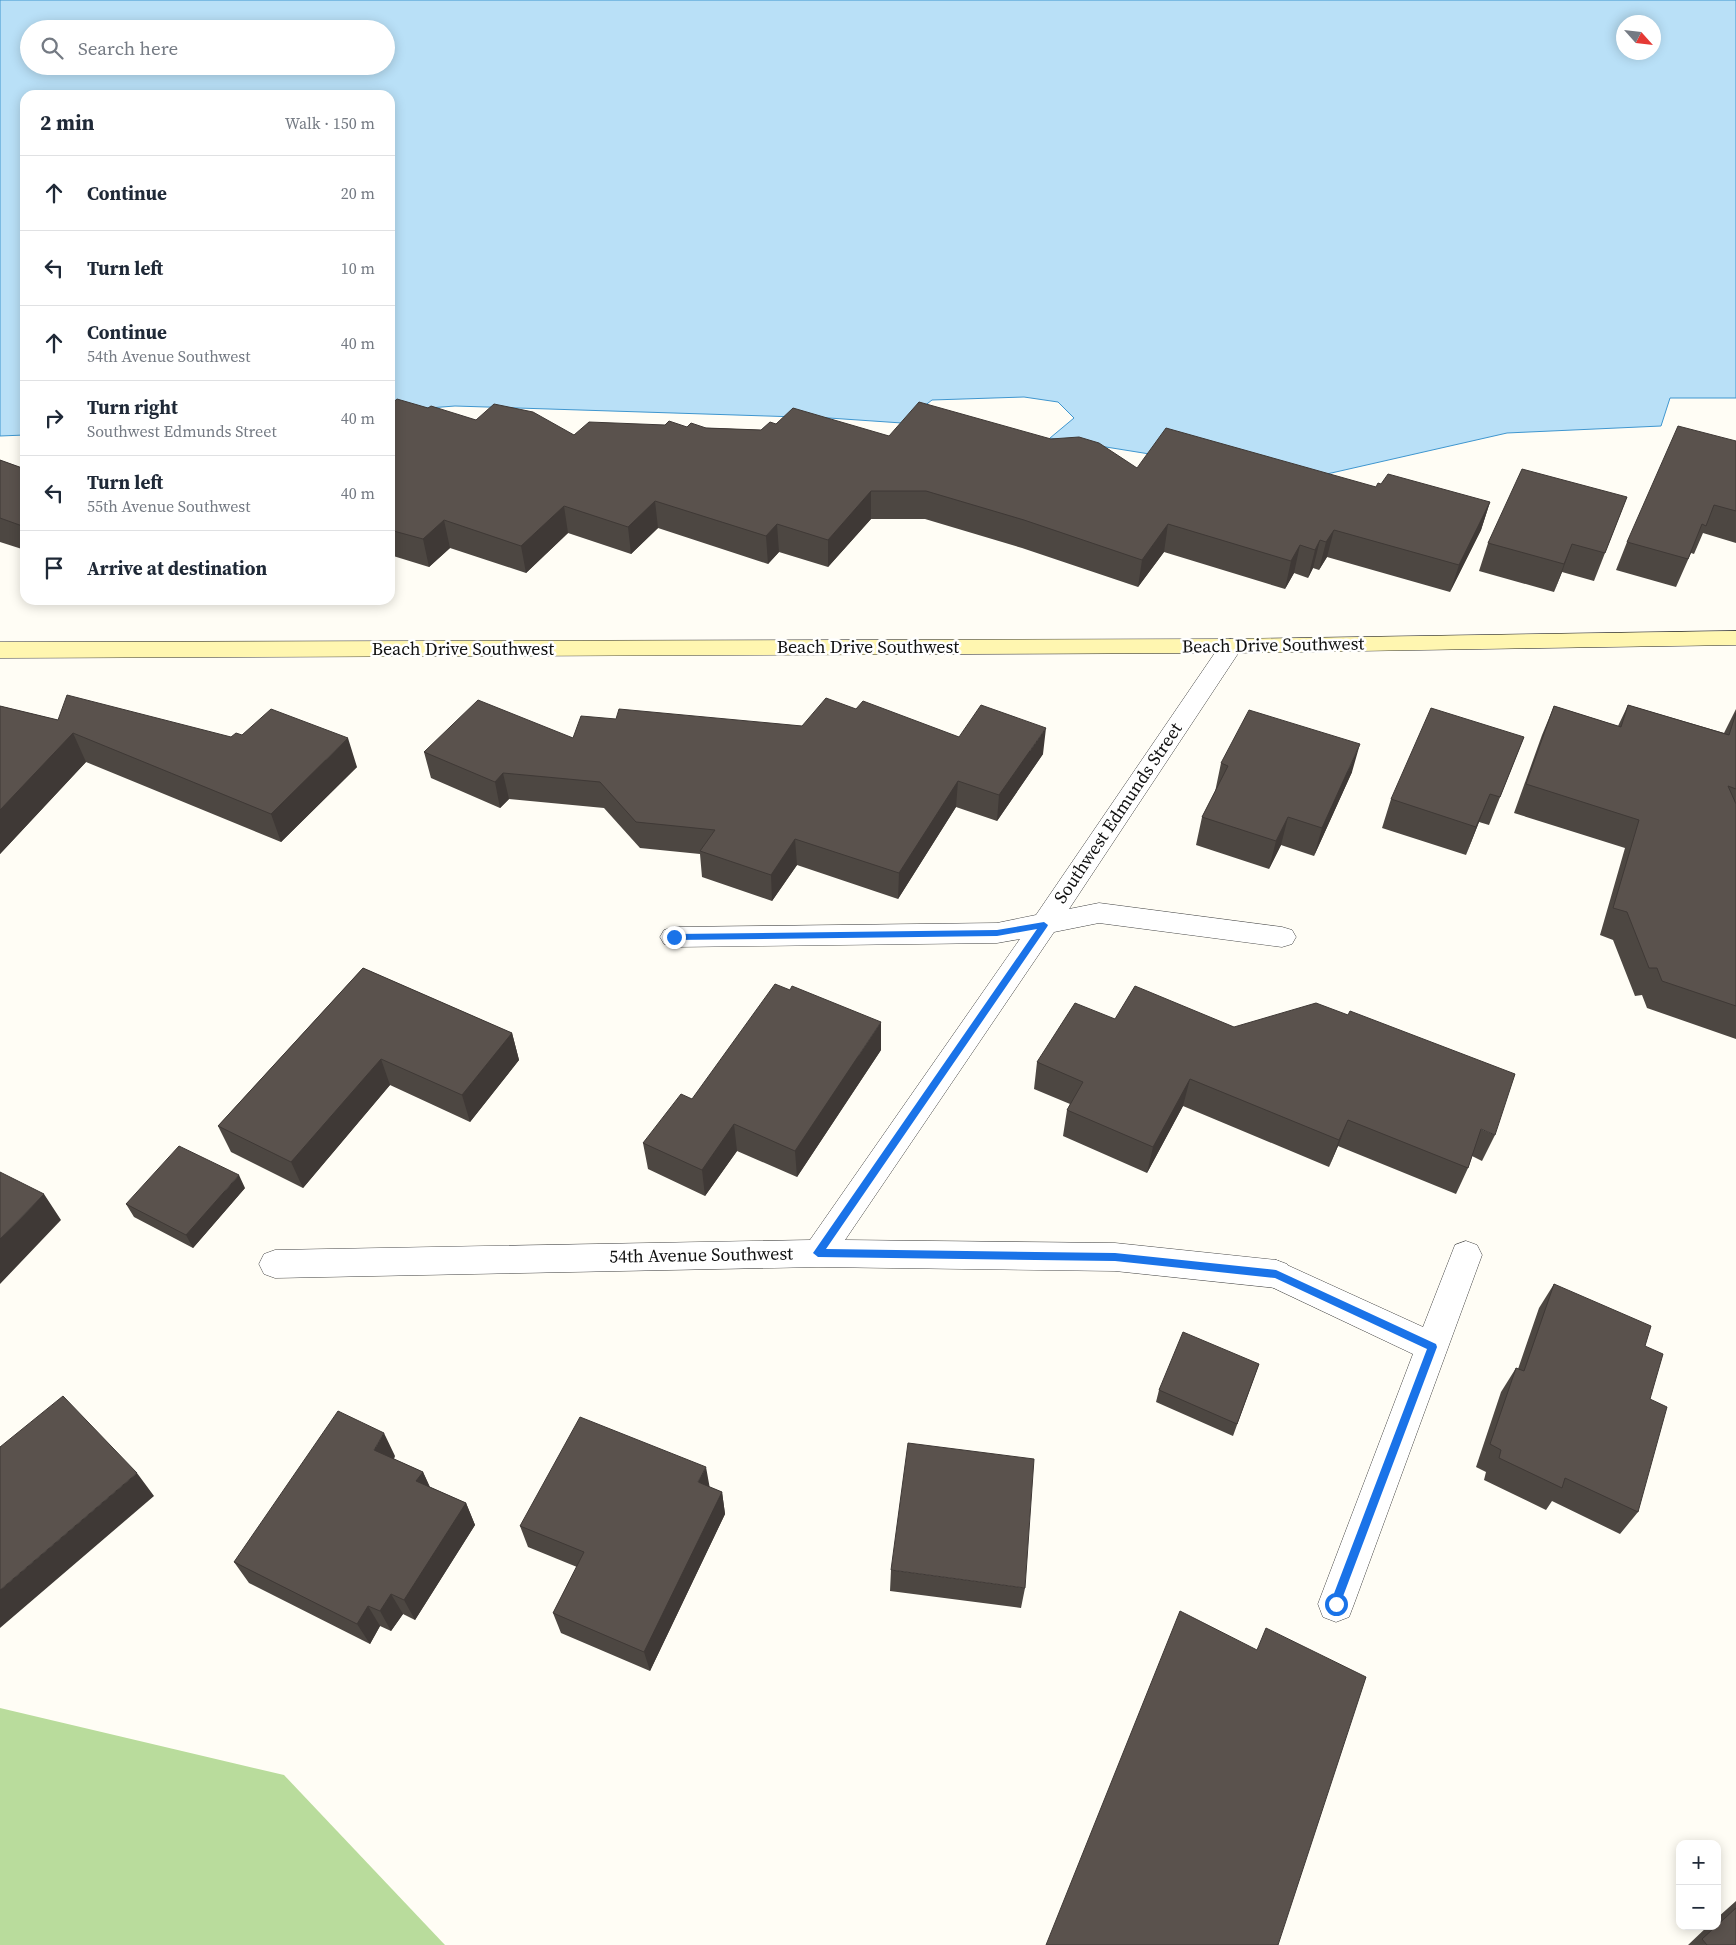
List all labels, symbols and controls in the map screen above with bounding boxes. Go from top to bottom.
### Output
north arrow [1616,15,1661,60]
search box [20,20,395,75]
icon: search [38,34,66,62]
text: Search here [78,35,178,61]
text: 2 min [40,108,95,137]
text: Walk · 150 m [285,112,375,134]
icon: ahead [40,179,68,207]
text: Continue [87,180,167,206]
text: 20 m [341,182,375,204]
icon: left [40,254,68,282]
text: Turn left [87,255,163,281]
text: 10 m [341,257,375,279]
text: Continue [87,319,167,345]
icon: ahead [40,329,68,357]
text: 40 m [341,332,375,354]
text: 54th Avenue Southwest [87,345,251,367]
text: Turn right [87,394,178,420]
icon: right [40,404,68,432]
text: 40 m [341,407,375,429]
text: Southwest Edmunds Street [87,420,277,442]
text: Turn left [87,469,163,495]
icon: left [40,479,68,507]
text: 40 m [341,482,375,504]
text: 55th Avenue Southwest [87,495,251,517]
icon: arrive [40,554,68,582]
text: Arrive at destination [87,555,267,581]
street label: Beach Drive Southwest [1182,630,1365,659]
street label: Beach Drive Southwest [777,634,959,659]
street label: Beach Drive Southwest [372,636,554,661]
street label: Southwest Edmunds Street [1048,717,1188,908]
route end [663,926,686,949]
street label: 54th Avenue Southwest [609,1240,793,1269]
route start [1325,1593,1348,1616]
map controls [1676,1840,1721,1930]
button: + [1676,1840,1721,1885]
button: − [1676,1885,1721,1930]

